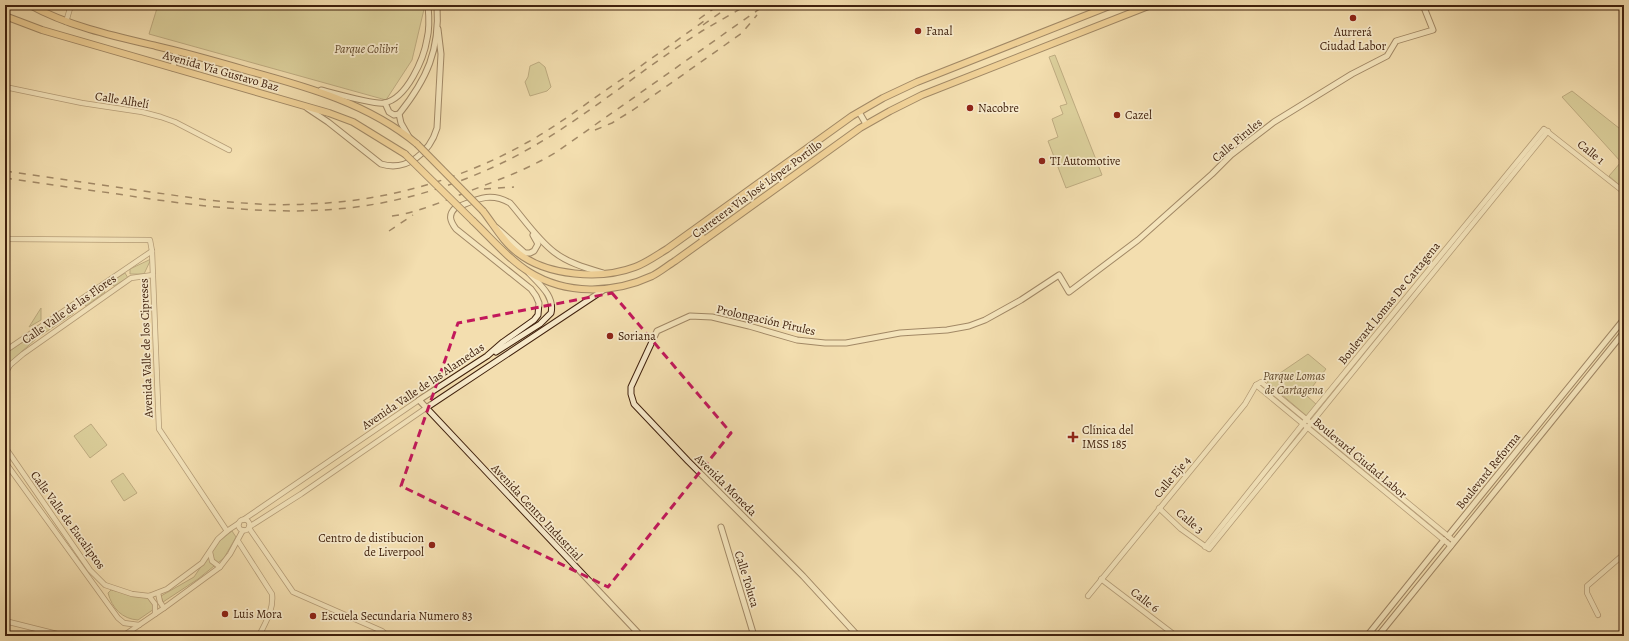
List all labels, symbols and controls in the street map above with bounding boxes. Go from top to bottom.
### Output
marker: Aurrerá Ciudad Labor [1348,13,1358,23]
place label: Fanal [926,23,952,39]
place label: Aurrerá Ciudad Labor [1320,24,1387,54]
marker: Fanal [913,26,923,36]
park label: Parque Colibri [334,41,398,57]
street label: Avenida Vía Gustavo Baz [160,46,281,95]
street label: Calle Alhelí [94,88,150,112]
place label: Nacobre [978,100,1019,116]
marker: Nacobre [965,103,975,113]
place label: Cazel [1125,107,1152,123]
marker: Cazel [1112,110,1122,120]
street label: Calle Pirules [1209,114,1266,166]
street label: Carretera Vía José López Portillo [689,136,825,242]
street label: Calle 1 [1574,136,1608,168]
place label: TI Automotive [1050,153,1120,169]
marker: TI Automotive [1037,156,1047,166]
street label: Boulevard Lomas De Cartagena [1334,238,1444,368]
street label: Calle Valle de las Flores [19,270,120,348]
street label: Avenida Valle de los Cipreses [136,278,156,419]
street label: Prolongación Pirules [715,301,817,339]
place label: Soriana [618,328,656,344]
marker: Soriana [605,331,615,341]
street label: Avenida Valle de las Alamedas [358,339,488,434]
park label: Parque Lomas de Cartagena [1263,368,1325,398]
street label: Boulevard Ciudad Labor [1310,414,1411,502]
place label: Clínica del IMSS 185 [1082,422,1134,452]
street label: Boulevard Reforma [1452,429,1524,513]
marker: Clínica del IMSS 185 [1067,431,1079,443]
street label: Avenida Moneda [691,450,761,520]
street label: Calle Eje 4 [1150,452,1195,501]
street label: Avenida Centro Industrial [487,459,586,564]
street label: Calle Valle de Eucaliptos [27,468,109,572]
street label: Calle 3 [1173,505,1207,537]
place label: Centro de distibucion de Liverpool [318,530,424,560]
marker: Centro de distibucion de Liverpool [427,540,437,550]
street label: Calle Toluca [731,549,763,610]
street label: Calle 6 [1127,584,1163,616]
place label: Luis Mora [233,606,283,622]
place label: Escuela Secundaria Numero 83 [321,608,473,624]
marker: Luis Mora [220,609,230,619]
marker: Escuela Secundaria Numero 83 [308,611,318,621]

